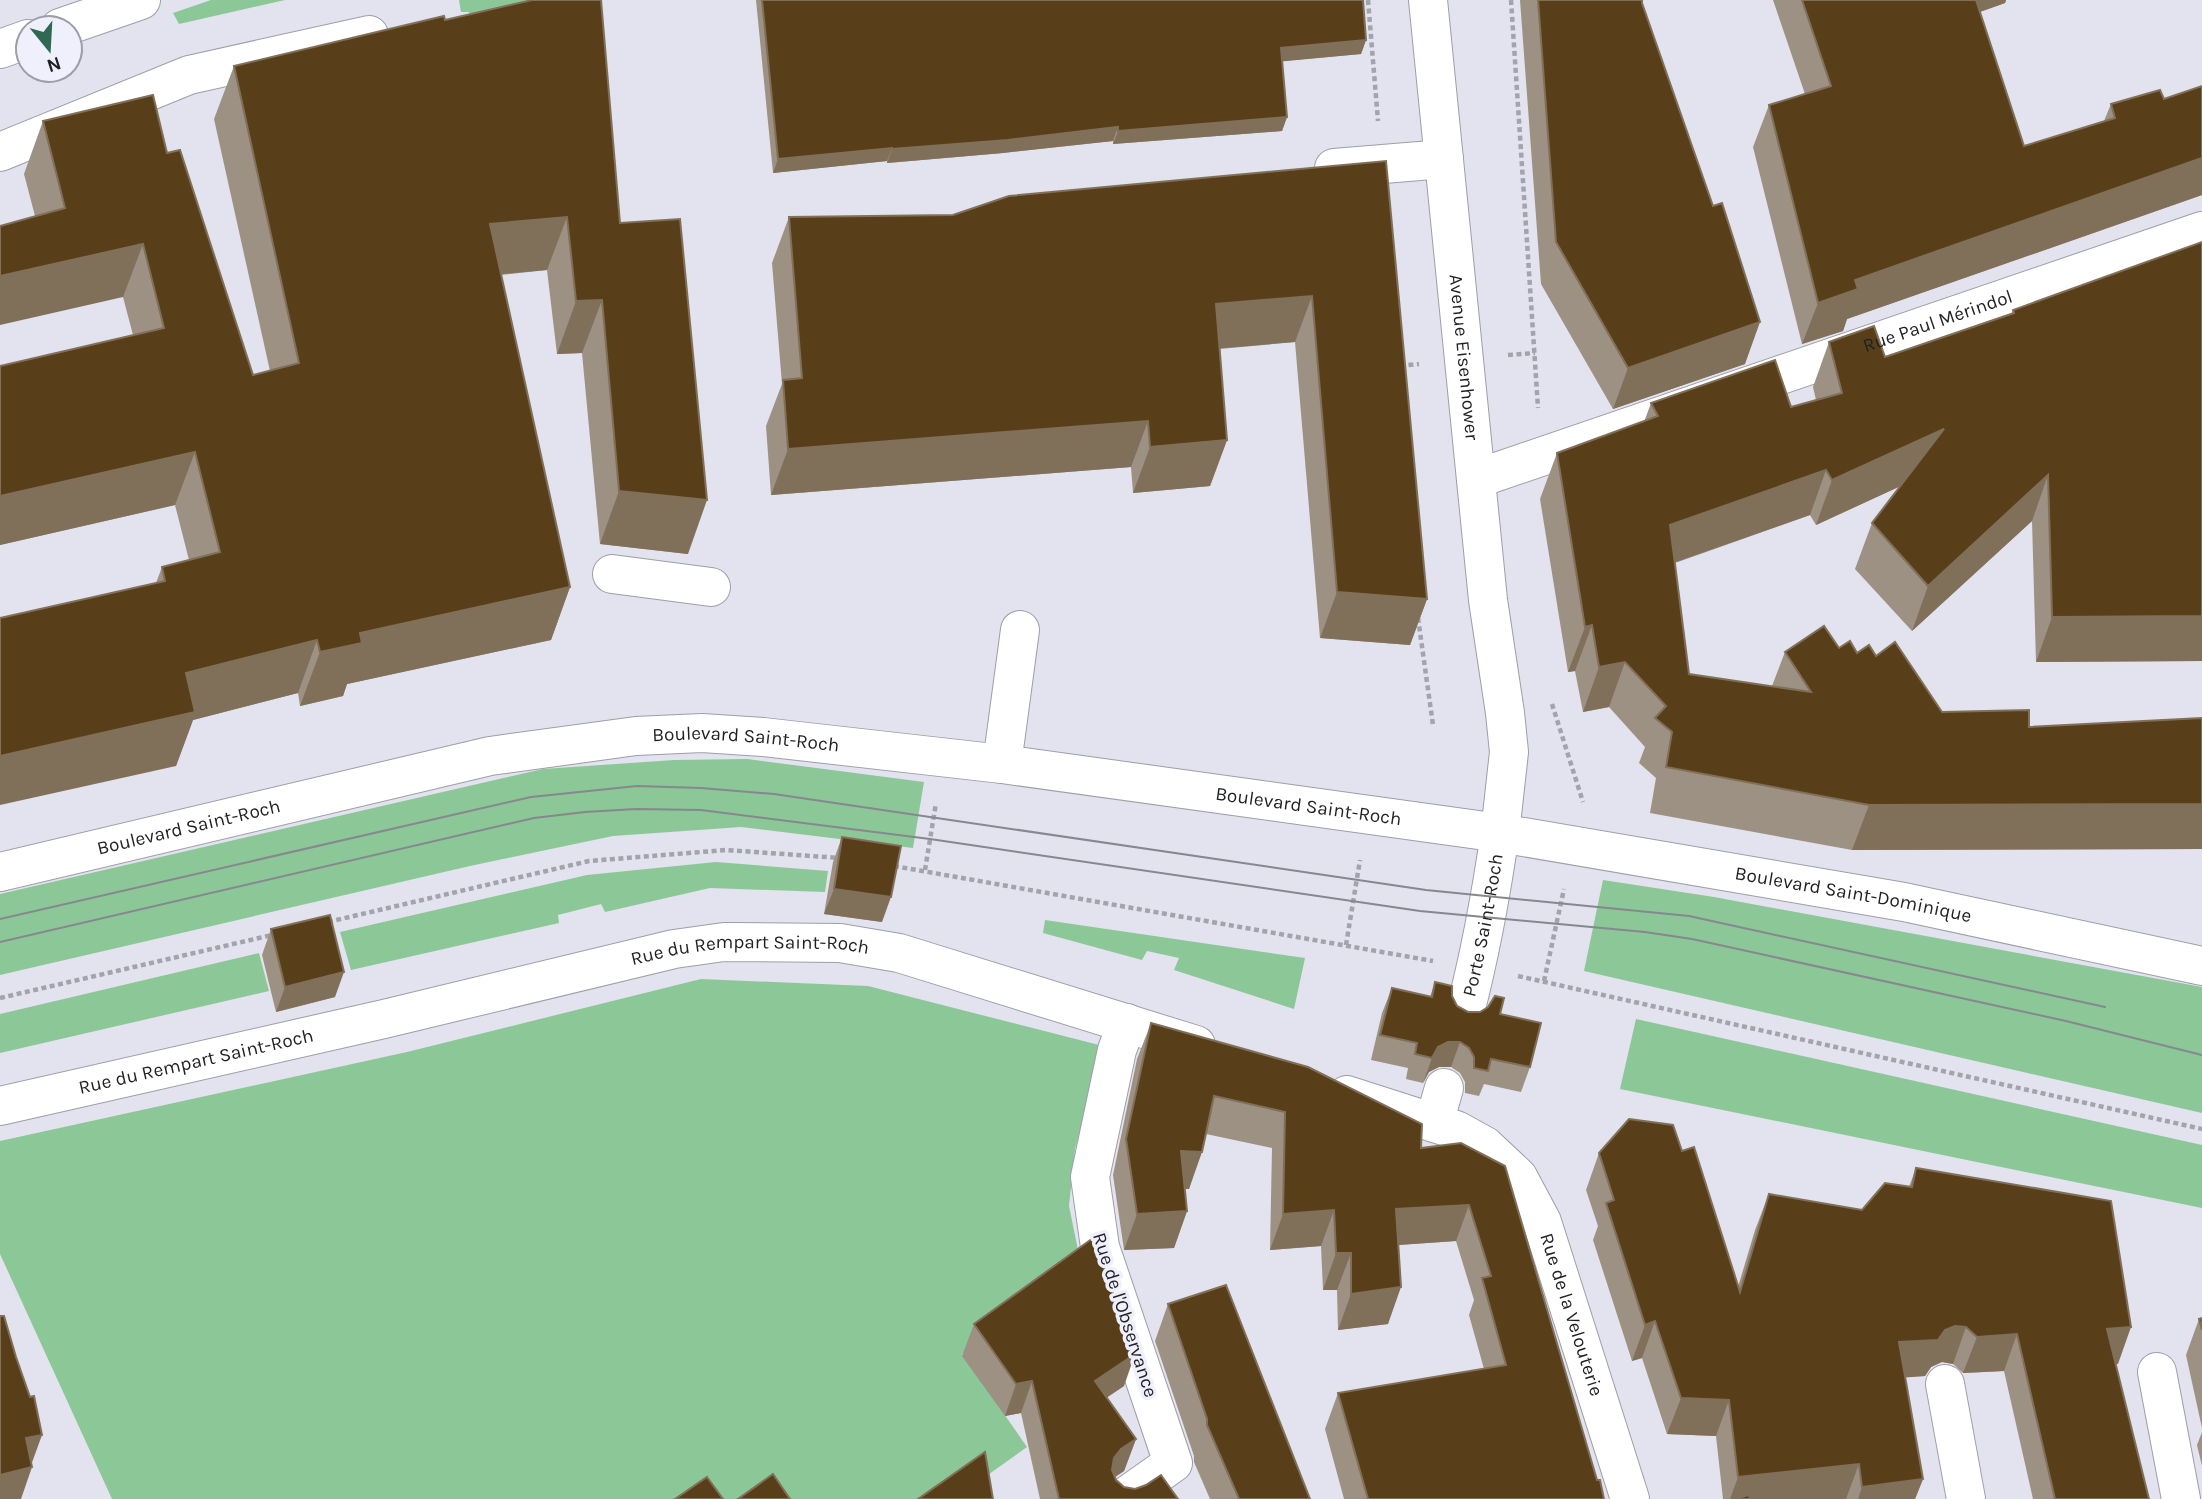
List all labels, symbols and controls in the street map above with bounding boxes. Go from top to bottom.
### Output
north arrow [14,14,84,84]
text: N [44,52,64,77]
street label: Avenue Eisenhower [1444,273,1483,441]
street label: Rue Paul Mérindol [1860,286,2015,357]
street label: Boulevard Saint-Roch [652,722,840,757]
street label: Boulevard Saint-Roch [1214,783,1403,830]
street label: Boulevard Saint-Roch [95,795,283,860]
street label: Porte Saint-Roch [1458,852,1508,999]
street label: Boulevard Saint-Dominique [1733,862,1974,927]
street label: Rue du Rempart Saint-Roch [628,931,871,970]
street label: Rue du Rempart Saint-Roch [76,1024,316,1099]
street label: Rue de l'Observance [1088,1230,1162,1400]
street label: Rue de la Velouterie [1535,1230,1608,1399]

